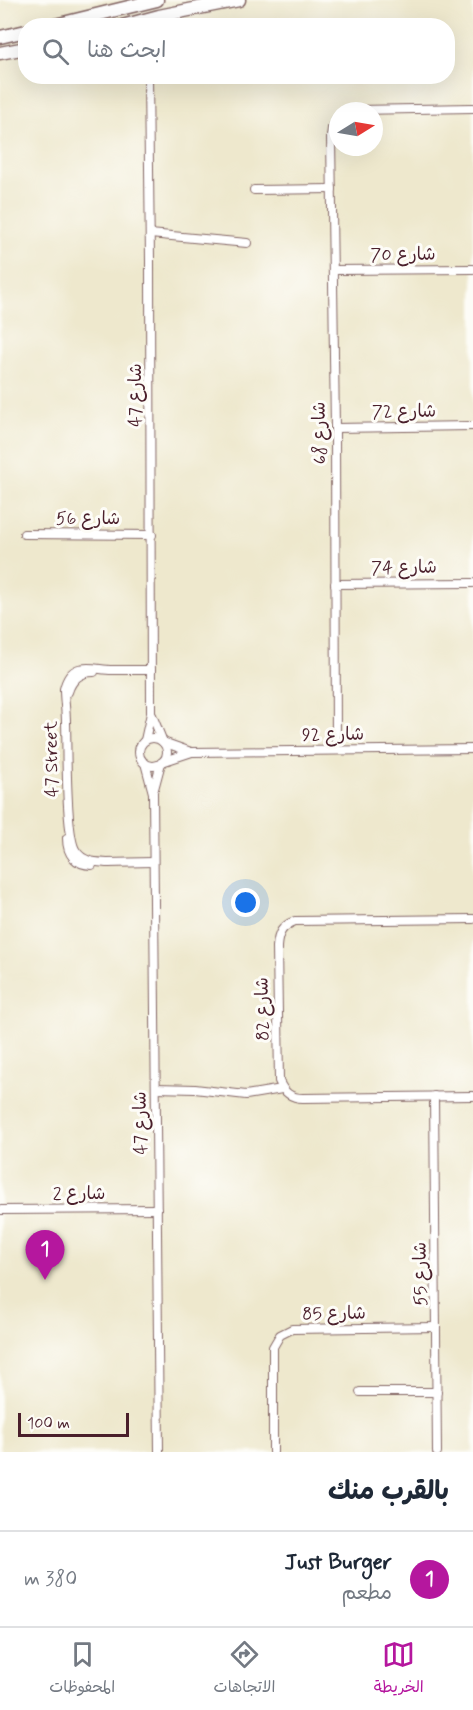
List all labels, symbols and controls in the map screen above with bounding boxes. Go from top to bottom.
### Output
search box [18,18,455,84]
icon: search [39,35,72,68]
text: ابحث هنا [87,37,167,65]
north arrow [329,102,383,156]
street label: شارع 70 [370,242,436,268]
street label: شارع 47 [124,363,148,427]
street label: شارع 72 [372,399,436,425]
street label: شارع 68 [307,401,333,465]
street label: شارع 56 [56,507,120,531]
street label: شارع 74 [371,555,437,581]
street label: 47 Street [39,720,65,797]
street label: شارع 92 [302,722,364,748]
your location [231,888,260,917]
street label: شارع 82 [250,977,276,1041]
street label: شارع 47 [128,1091,154,1155]
street label: شارع 2 [53,1182,105,1206]
pin: 1 [26,1230,64,1280]
street label: شارع 55 [408,1242,434,1306]
street label: شارع 85 [302,1301,366,1327]
scale bar [18,1410,129,1438]
text: 100 m [27,1413,70,1434]
text: بالقرب منك [328,1475,449,1509]
text: Just Burger [284,1549,392,1577]
text: 380 m [24,1566,77,1593]
text: 1 [425,1566,434,1593]
text: مطعم [341,1580,392,1607]
tab: المحفوظات [49,1638,115,1701]
tab: الاتجاهات [214,1638,275,1701]
tab: الخريطة [374,1638,424,1701]

